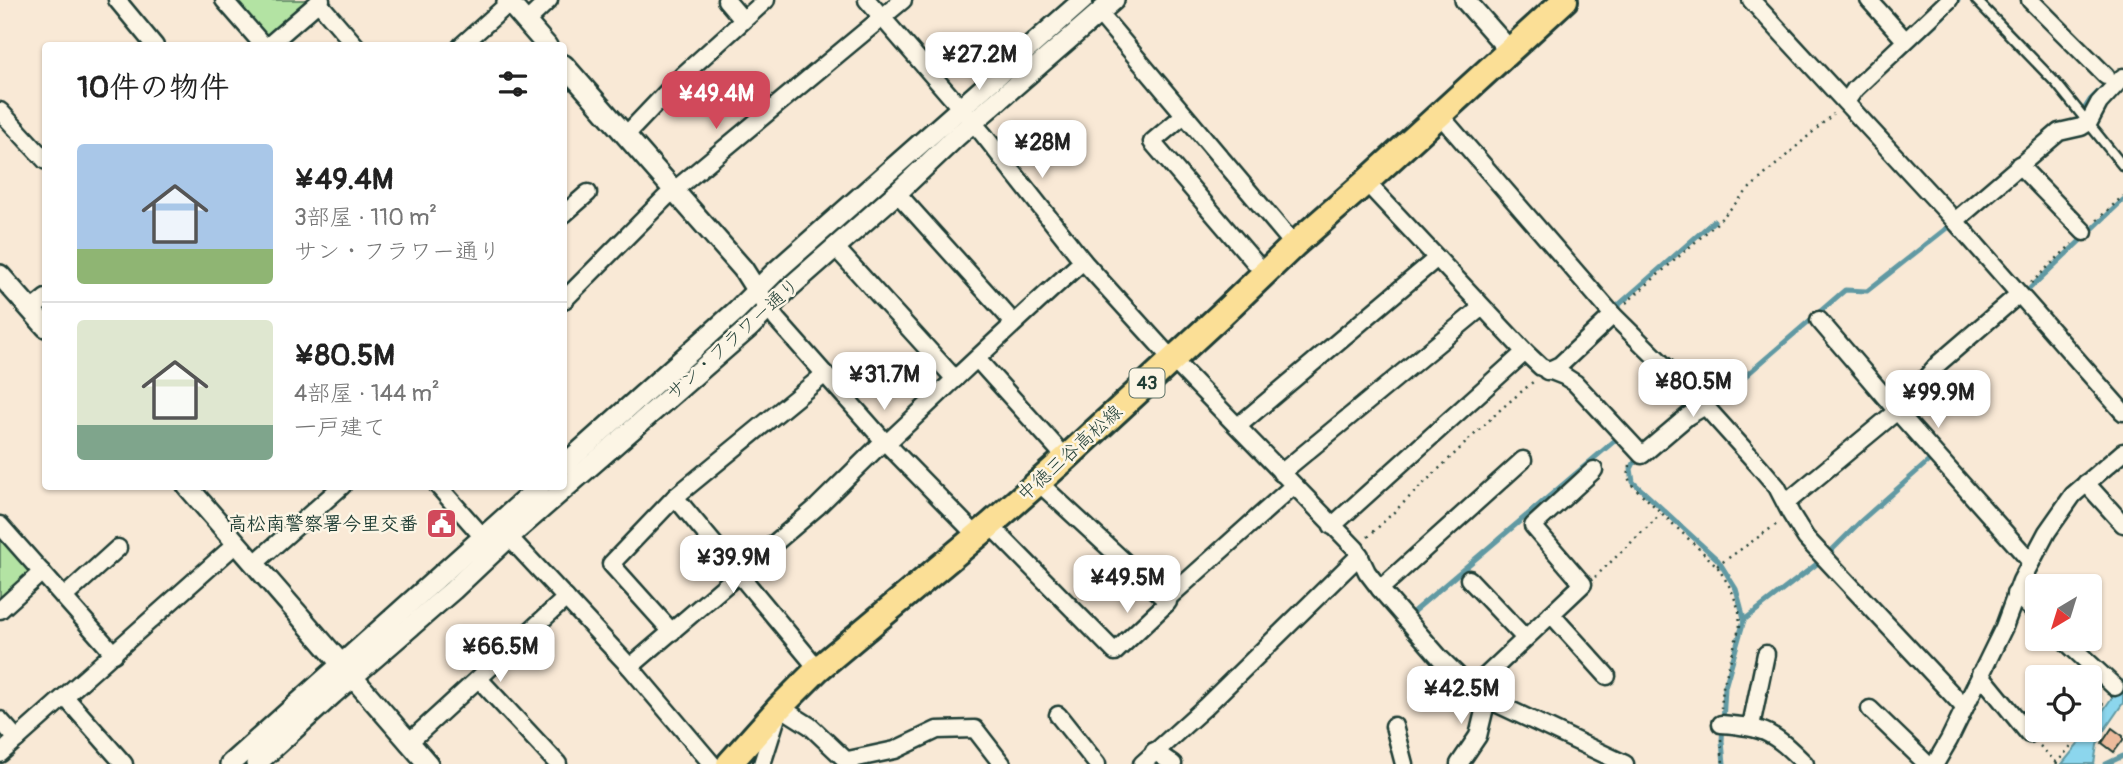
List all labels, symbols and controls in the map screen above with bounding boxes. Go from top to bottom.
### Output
pin: ¥27.2M [922,32,1036,92]
text: ¥27.2M [941,40,1017,69]
icon: filters [494,65,532,103]
text: 10件の物件 [77,69,229,106]
pin: ¥49.4M [659,72,773,131]
text: ¥49.4M [678,79,754,108]
pin: ¥28M [1001,120,1083,180]
text: ¥28M [1014,128,1070,157]
text: ¥49.4M [294,161,393,198]
icon: home [133,172,217,256]
text: 3部屋 · 110 m² [294,203,437,232]
text: サン・フラワー通り [294,237,501,266]
street label: サン・フラワー通り [661,273,805,405]
text: ¥80.5M [294,337,395,374]
icon: home [133,348,217,432]
pin: ¥31.7M [827,352,941,412]
text: ¥31.7M [848,360,920,389]
pin: ¥80.5M [1636,360,1750,419]
text: ¥80.5M [1654,367,1732,396]
road number: 43 [1130,368,1164,398]
pin: ¥99.9M [1881,370,1995,430]
text: ¥99.9M [1901,378,1975,407]
text: 4部屋 · 144 m² [294,379,440,408]
street label: 中徳三谷高松線 [1013,400,1127,506]
text: 一戸建て [294,413,386,442]
public building icon: 高松南警察署今里交番 [424,507,458,541]
place label: 高松南警察署今里交番 [228,512,418,536]
pin: ¥39.9M [676,536,790,595]
text: ¥39.9M [696,543,770,572]
pin: ¥49.5M [1070,556,1184,615]
text: ¥49.5M [1089,563,1165,592]
north arrow [2025,574,2102,651]
map controls [2025,574,2102,742]
pin: ¥66.5M [443,624,557,684]
text: ¥66.5M [462,632,538,661]
button: locate [2025,665,2102,742]
pin: ¥42.5M [1404,666,1518,726]
text: ¥42.5M [1423,674,1499,703]

